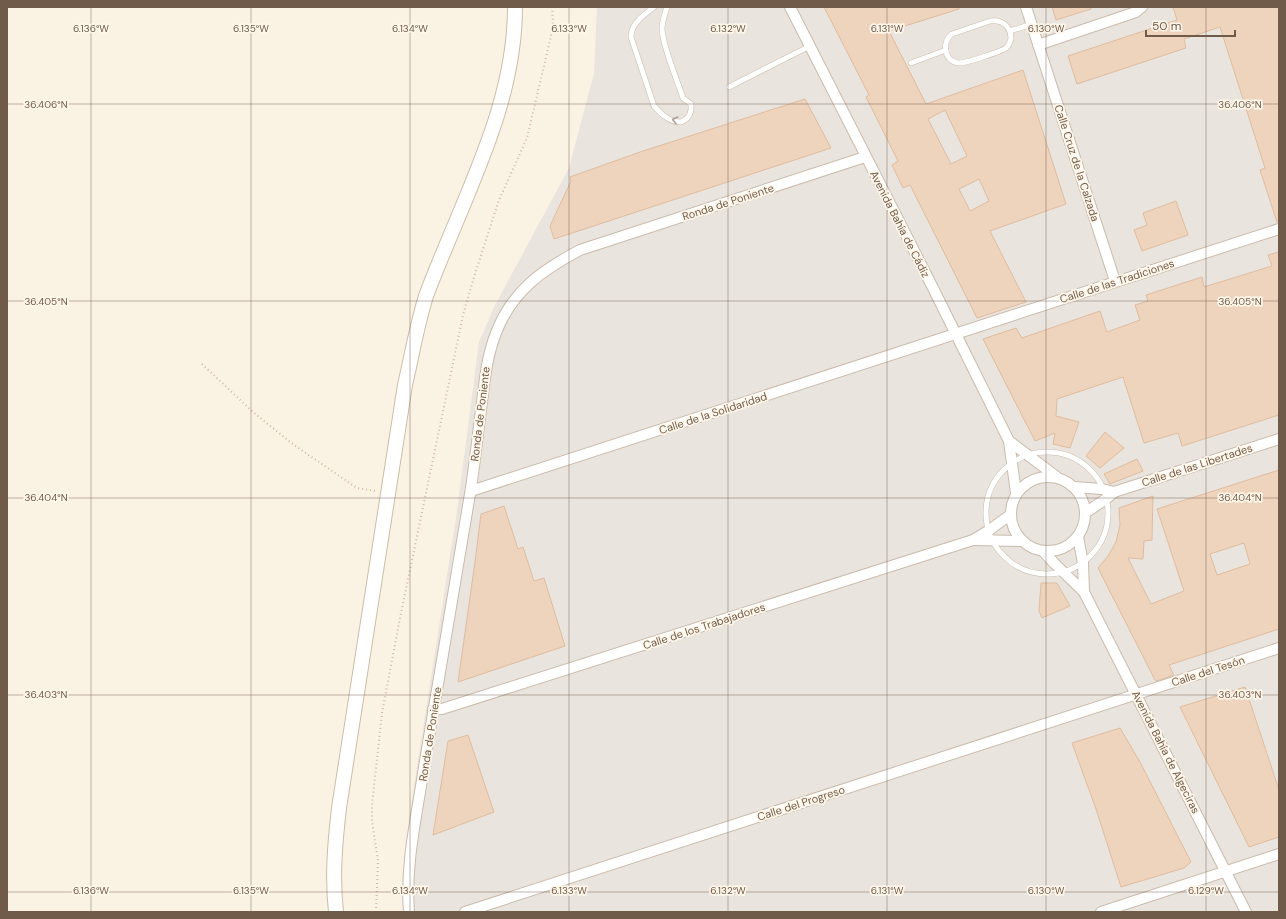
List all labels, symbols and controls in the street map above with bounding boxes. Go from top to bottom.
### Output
scale bar [1146,12,1235,38]
text: 50 m [1152,18,1181,34]
text: 6.136°W [73,22,109,35]
text: 6.135°W [233,22,269,35]
text: 6.134°W [392,22,428,35]
text: 6.133°W [551,22,587,35]
text: 6.132°W [710,22,746,35]
text: 6.131°W [871,22,904,35]
text: 6.130°W [1028,22,1065,35]
text: 36.406°N [24,98,68,111]
text: 36.406°N [1218,98,1262,111]
street label: Calle Cruz de la Calzada [1052,103,1102,223]
one-way arrow [671,117,678,125]
street label: Avenida Bahía de Cádiz [867,168,933,280]
street label: Ronda de Poniente [680,181,776,223]
street label: Calle de las Tradiciones [1058,256,1176,306]
text: 36.405°N [24,295,68,308]
text: 36.405°N [1218,295,1262,308]
street label: Ronda de Poniente [467,366,493,462]
street label: Calle de la Solidaridad [657,389,769,437]
street label: Calle de las Libertades [1140,440,1254,490]
text: 36.404°N [24,491,68,504]
text: 36.404°N [1218,491,1262,504]
street label: Calle de los Trabajadores [641,600,767,652]
street label: Calle del Tesón [1170,653,1246,689]
street label: Ronda de Poniente [416,686,444,782]
text: 36.403°N [25,688,68,701]
street label: Avenida Bahía de Algeciras [1129,688,1203,816]
text: 36.403°N [1219,688,1262,701]
street label: Calle del Progreso [755,782,847,824]
text: 6.136°W [73,884,109,897]
text: 6.135°W [233,884,269,897]
text: 6.134°W [392,884,428,897]
text: 6.133°W [551,884,587,897]
text: 6.132°W [710,884,746,897]
text: 6.131°W [871,884,904,897]
text: 6.130°W [1028,884,1065,897]
text: 6.129°W [1188,884,1224,897]

